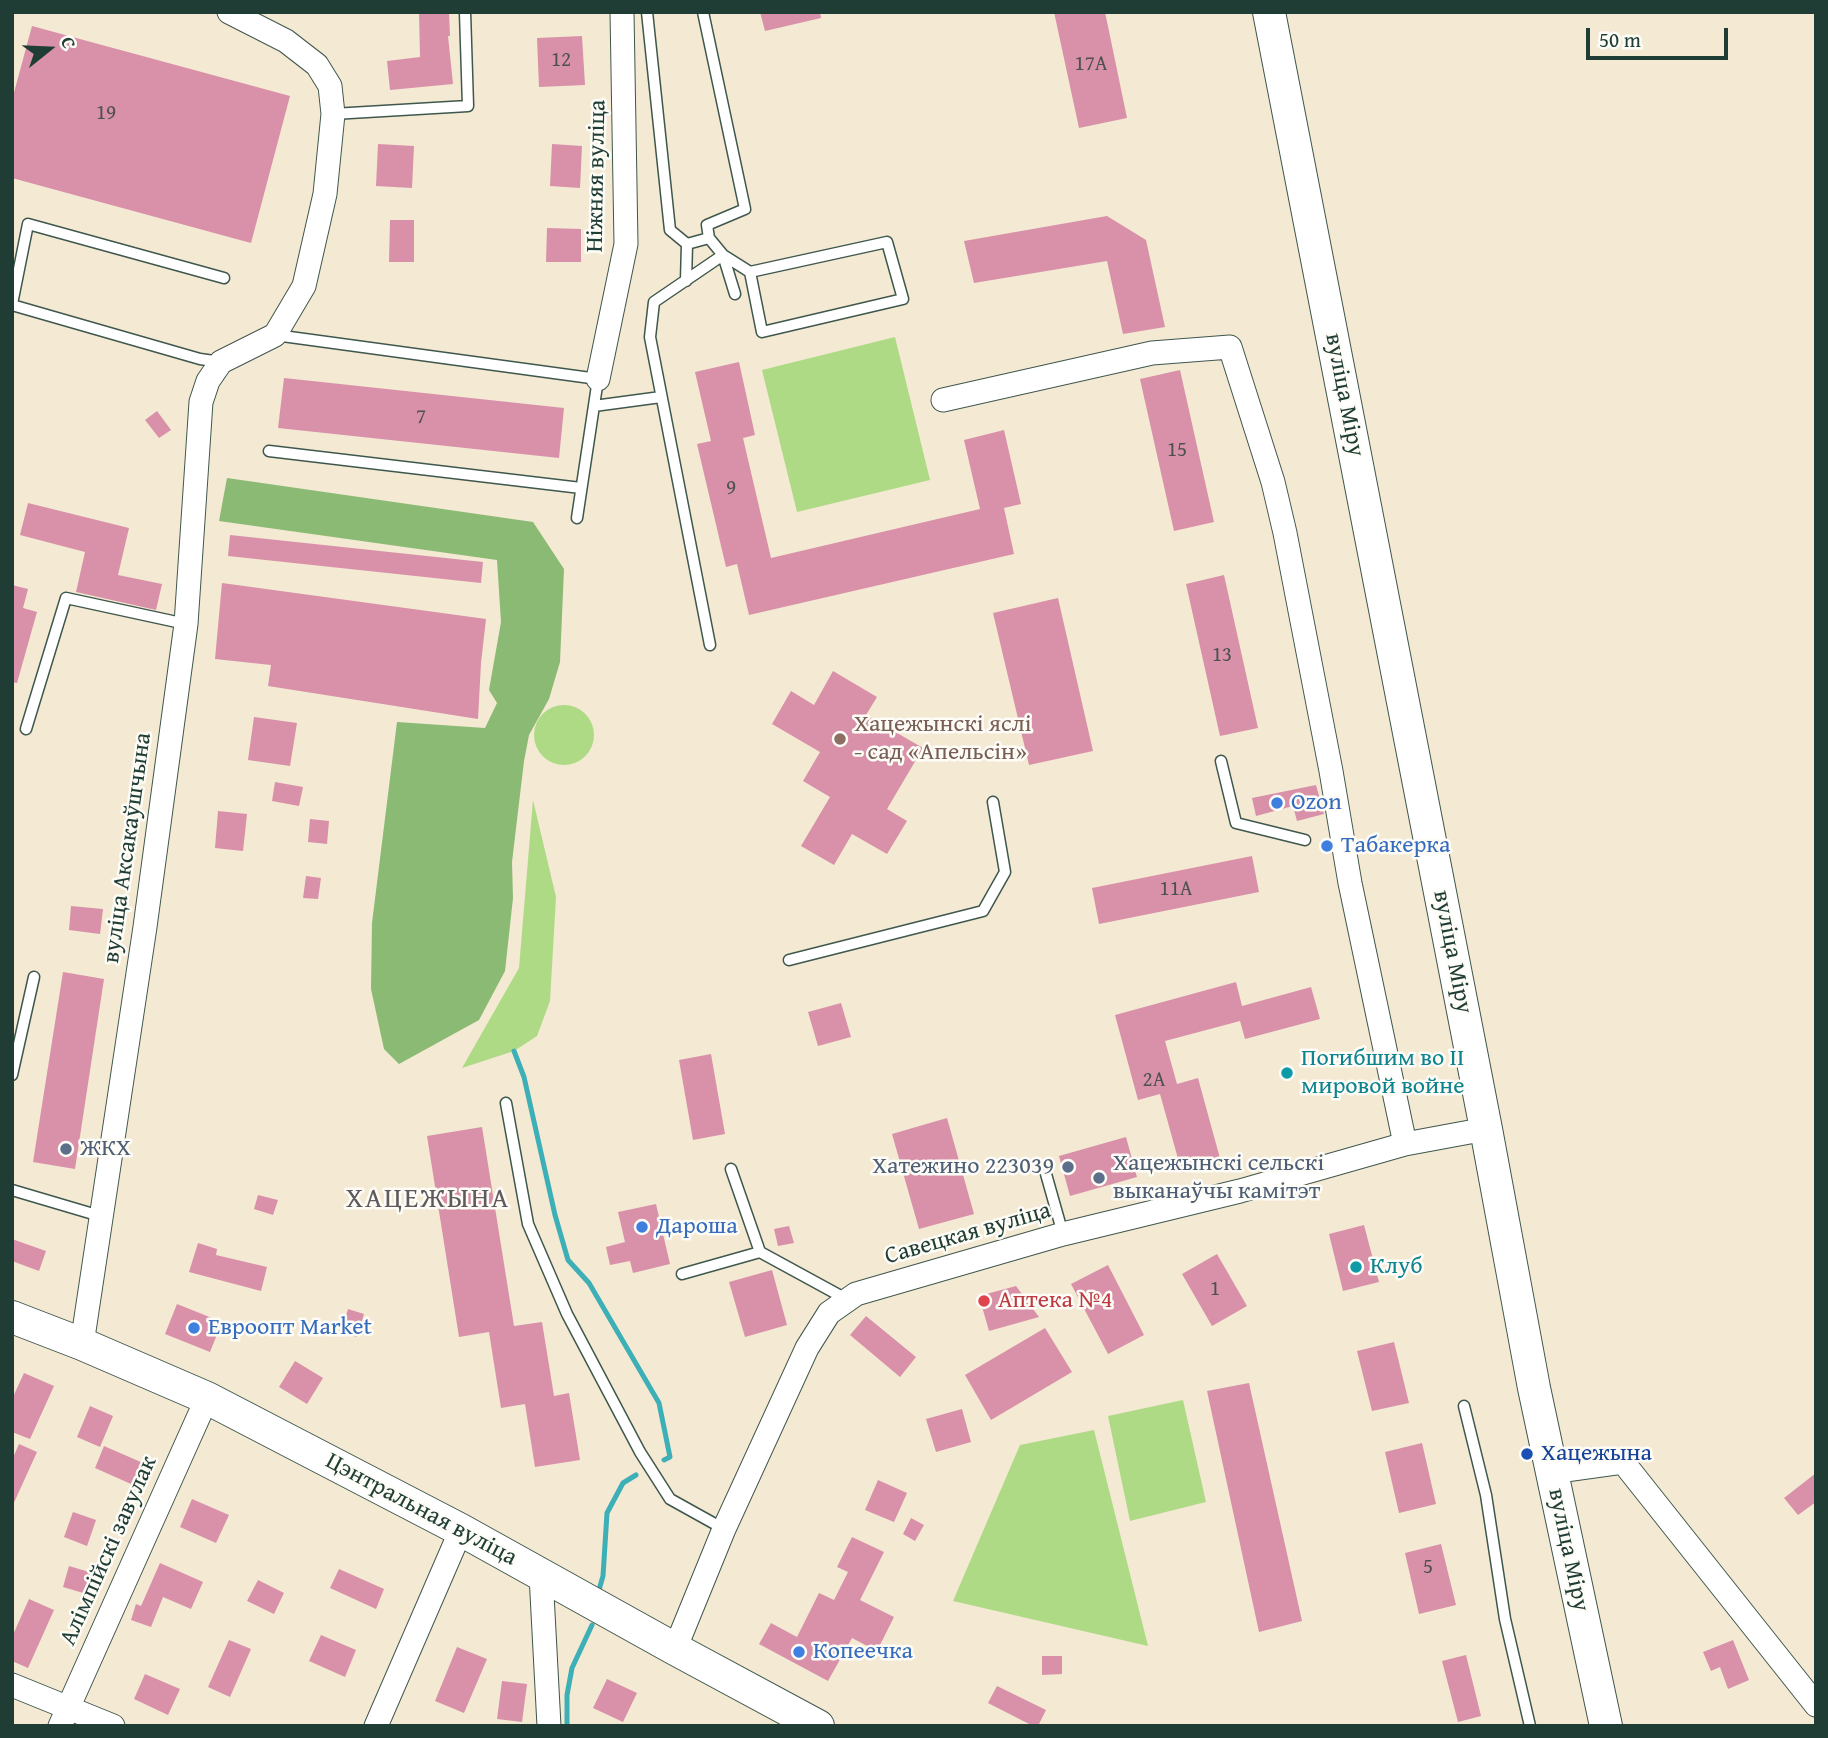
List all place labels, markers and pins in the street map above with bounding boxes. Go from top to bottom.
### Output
place label: Хацежынскі яслі - сад «Апельсін» [854,711,1031,767]
marker: Хацежынскі яслі - сад «Апельсін» [832,731,848,747]
place label: Ozon [1291,789,1342,817]
marker: Ozon [1269,795,1285,811]
place label: Табакерка [1341,832,1450,860]
marker: Табакерка [1319,838,1335,854]
place label: Погибшим во II мировой войне [1301,1045,1465,1101]
marker: Погибшим во II мировой войне [1279,1065,1295,1081]
place label: ЖКХ [80,1135,131,1163]
marker: ЖКХ [58,1141,74,1157]
place label: Хацежынскі сельскі выканаўчы камітэт [1113,1150,1324,1206]
place label: Хатежино 223039 [872,1153,1054,1181]
marker: Хатежино 223039 [1060,1159,1076,1175]
marker: Хацежынскі сельскі выканаўчы камітэт [1091,1170,1107,1186]
place label: Дароша [656,1213,738,1241]
marker: Дароша [634,1219,650,1235]
place label: Клуб [1370,1253,1422,1281]
marker: Клуб [1348,1259,1364,1275]
place label: Аптека №4 [998,1287,1112,1315]
marker: Аптека №4 [976,1293,992,1309]
place label: Евроопт Market [208,1314,372,1342]
marker: Евроопт Market [186,1320,202,1336]
place label: Хацежына [1541,1440,1652,1468]
marker: Хацежына [1519,1446,1535,1462]
place label: Копеечка [813,1638,913,1666]
marker: Копеечка [791,1644,807,1660]

